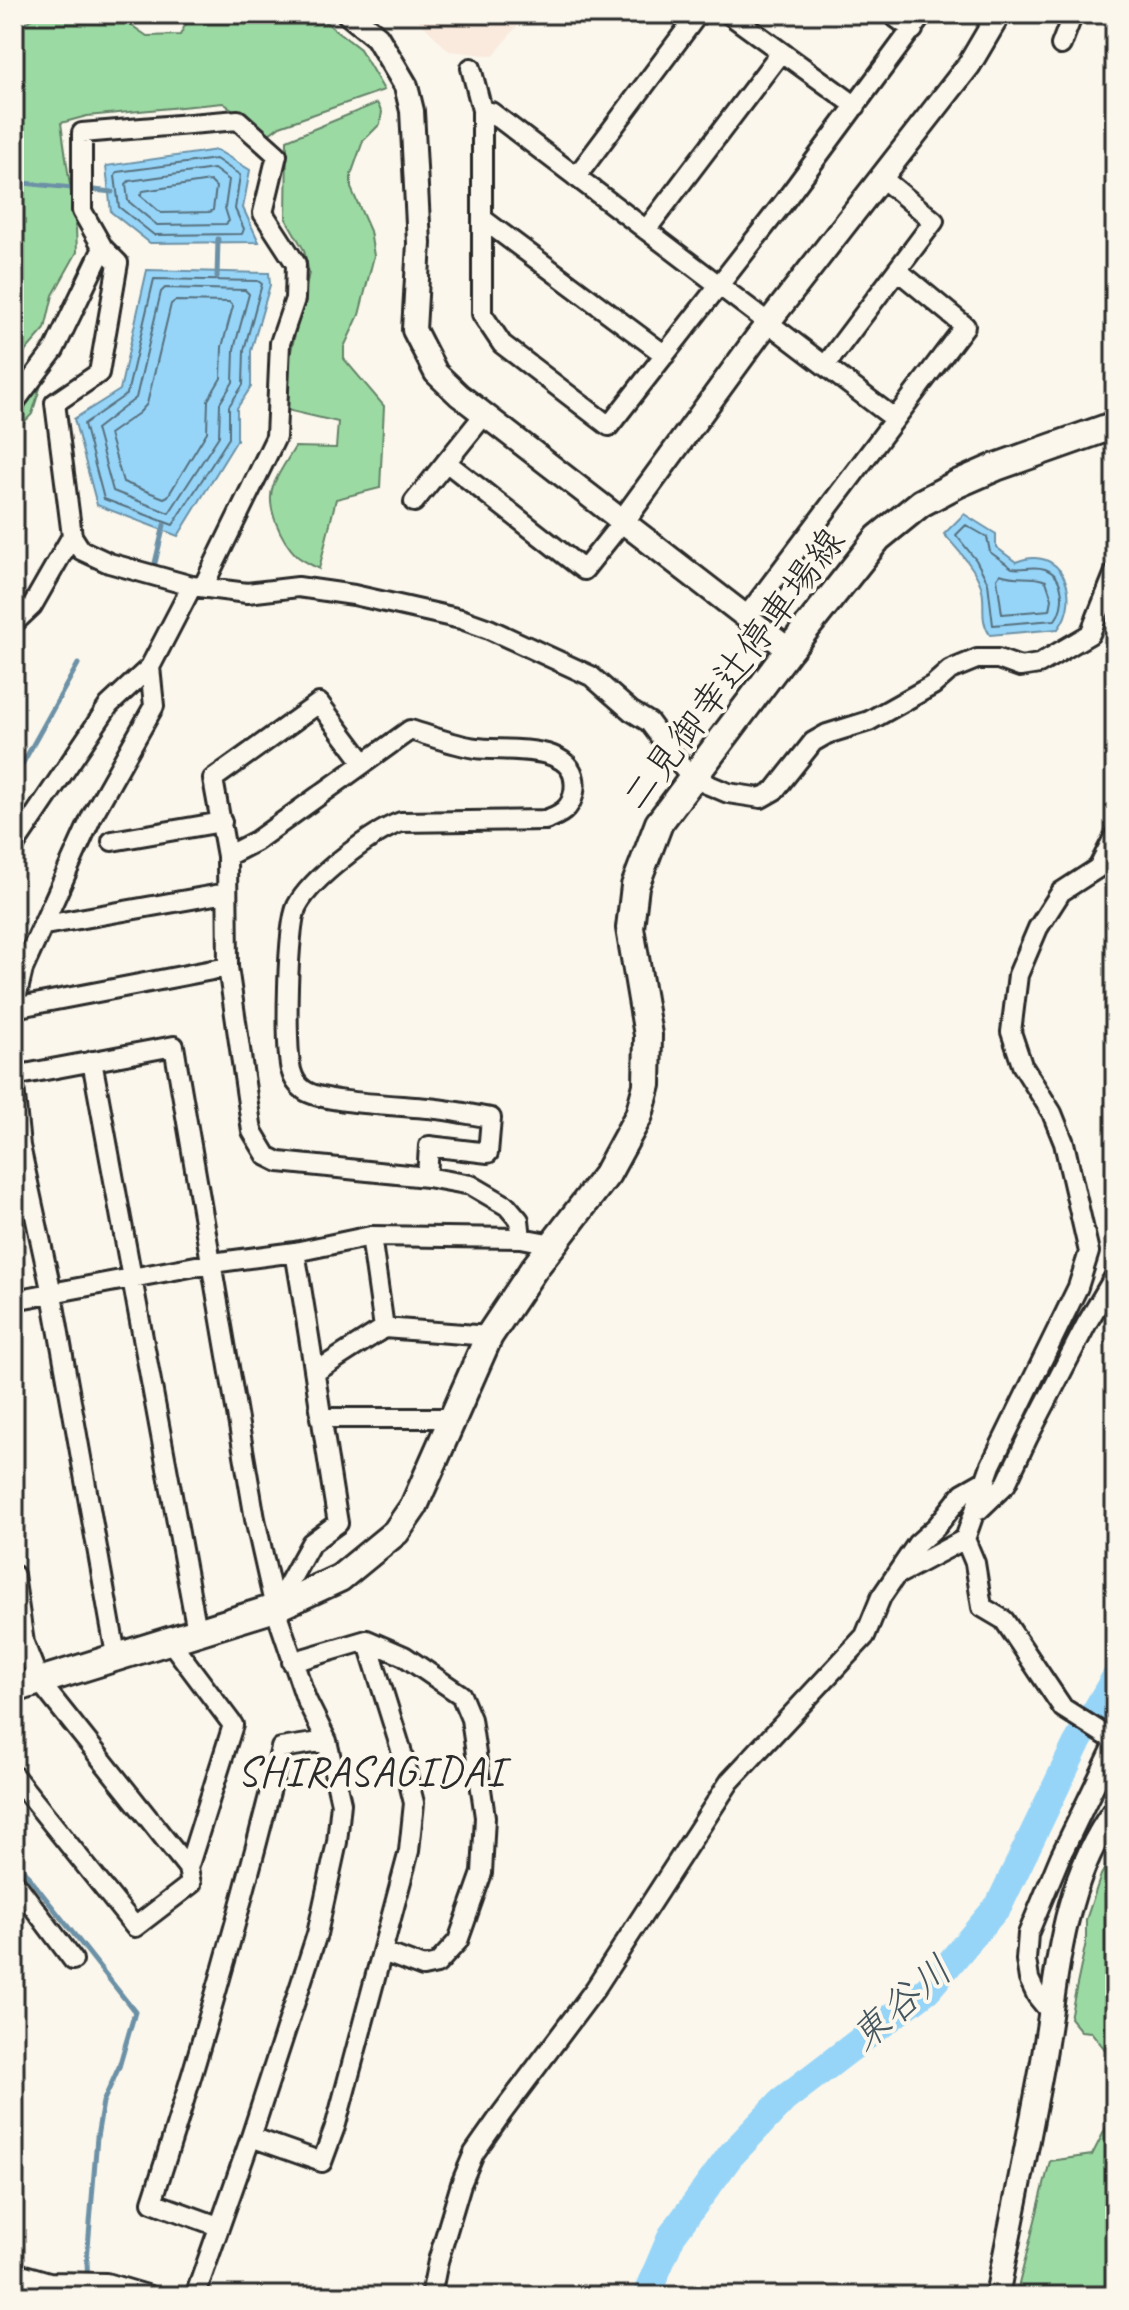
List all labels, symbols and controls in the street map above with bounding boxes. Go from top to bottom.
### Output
street label: 二見御幸辻停車場線 [611,518,855,820]
district label: SHIRASAGIDAI [237,1745,512,1798]
water label: 東谷川 [839,1945,963,2061]

